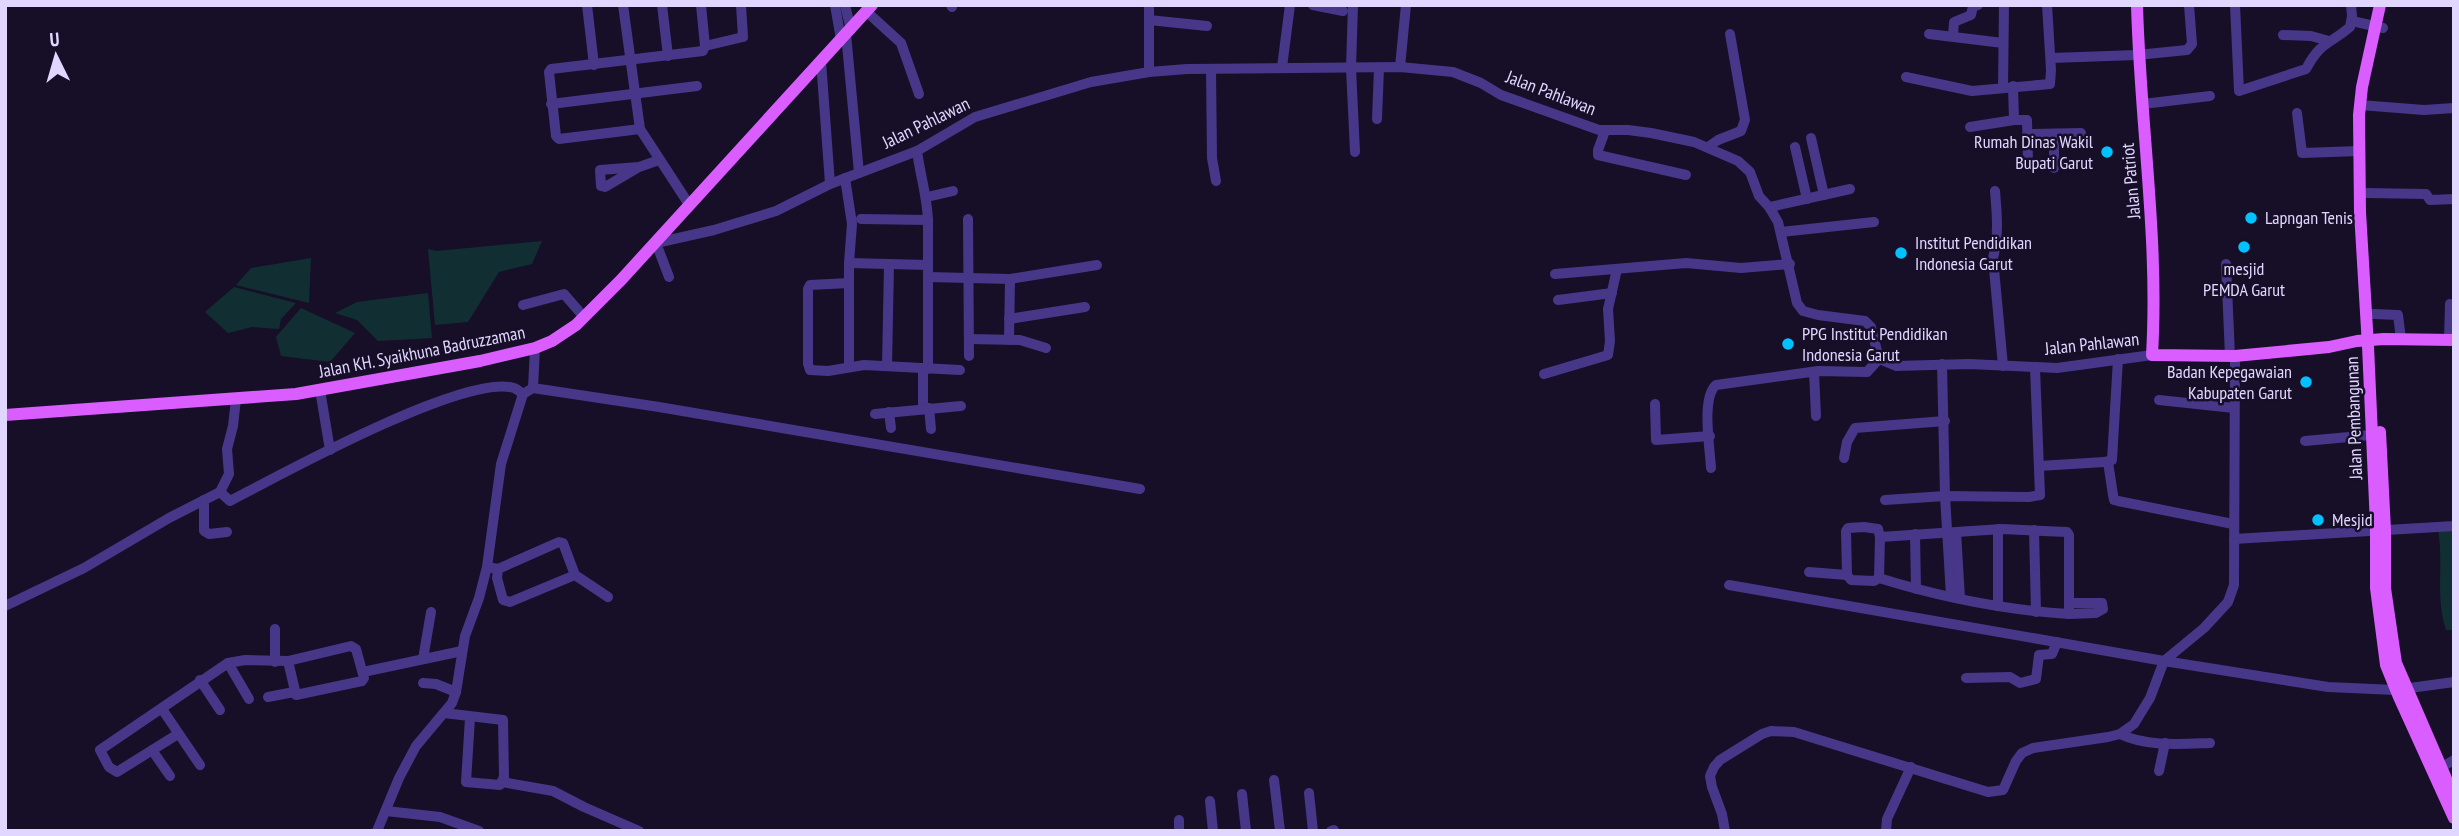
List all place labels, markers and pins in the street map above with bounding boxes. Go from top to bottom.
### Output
place label: Rumah Dinas Wakil Bupati Garut [1974,130,2094,174]
marker: Rumah Dinas Wakil Bupati Garut [2099,144,2115,160]
place label: Lapngan Tenis [2265,206,2353,229]
marker: Lapngan Tenis [2243,210,2259,226]
place label: Institut Pendidikan Indonesia Garut [1915,231,2032,275]
marker: mesjid PEMDA Garut [2236,239,2252,255]
marker: Institut Pendidikan Indonesia Garut [1893,245,1909,261]
place label: mesjid PEMDA Garut [2203,257,2285,301]
place label: PPG Institut Pendidikan Indonesia Garut [1802,322,1948,366]
marker: PPG Institut Pendidikan Indonesia Garut [1780,336,1796,352]
place label: Badan Kepegawaian Kabupaten Garut [2167,360,2292,404]
marker: Badan Kepegawaian Kabupaten Garut [2298,374,2314,390]
place label: Mesjid [2332,508,2373,531]
marker: Mesjid [2310,512,2326,528]

